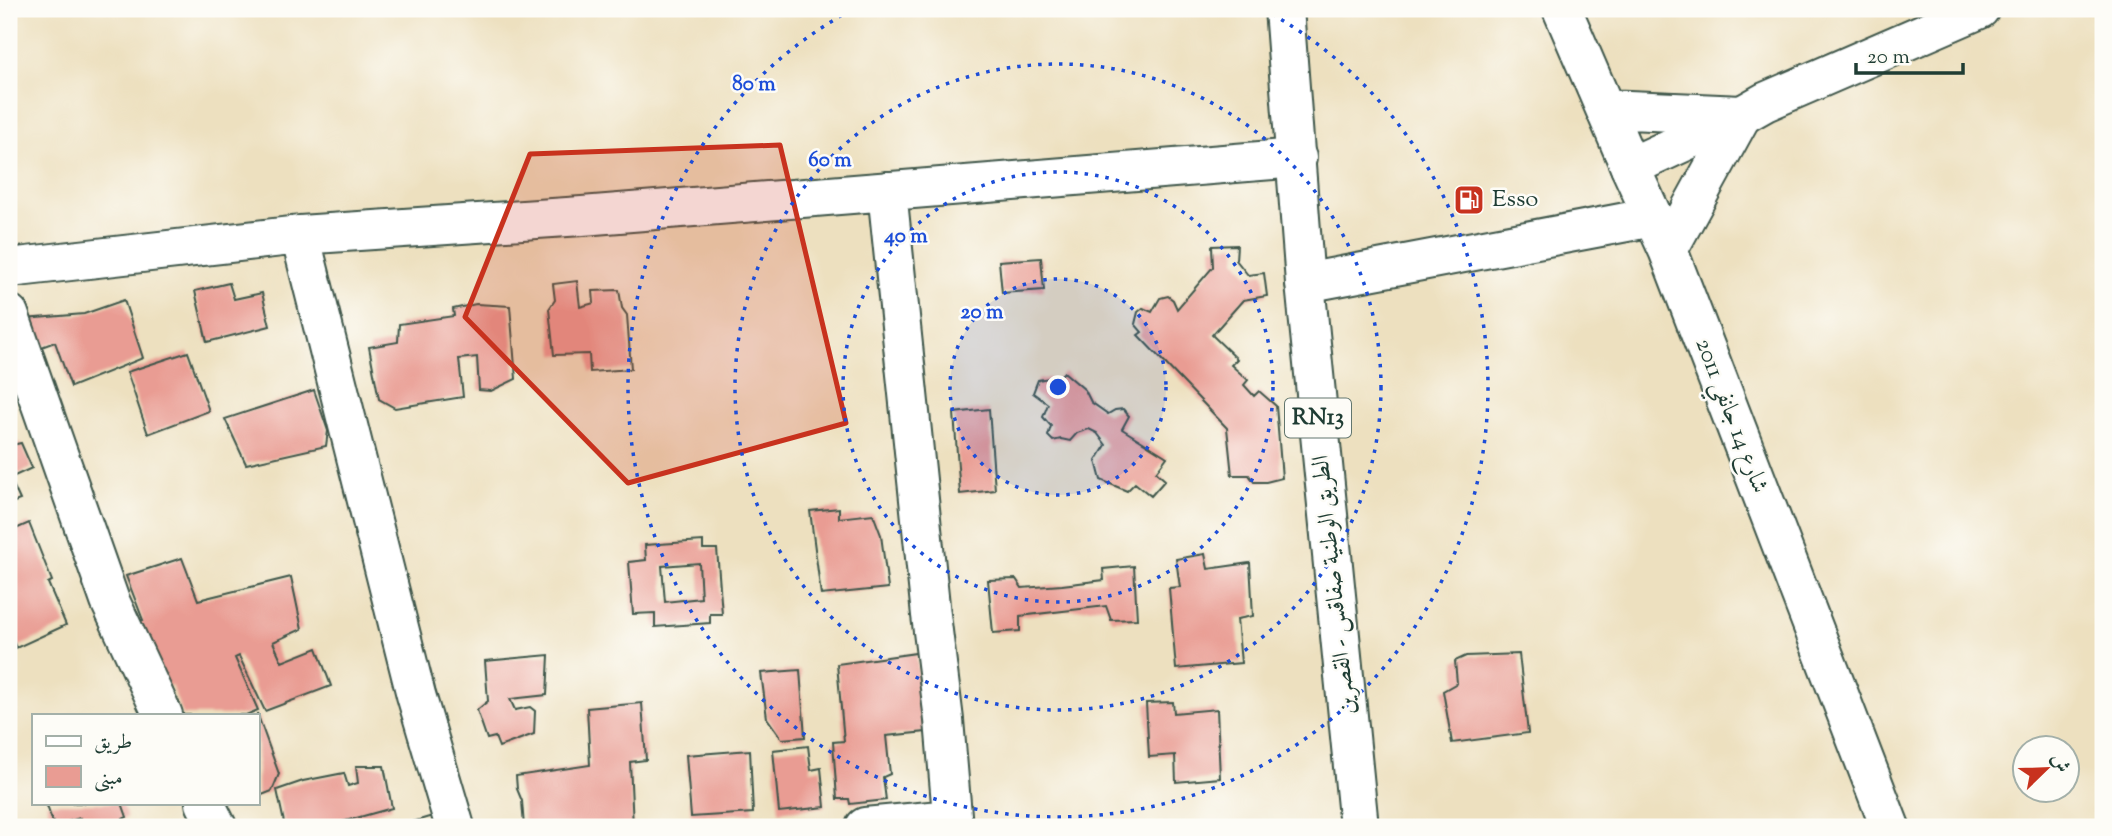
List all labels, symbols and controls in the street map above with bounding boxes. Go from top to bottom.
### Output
scale bar [1856,32,1963,76]
text: 20 m [1867,43,1910,73]
text: 80 m [732,70,776,100]
text: 60 m [808,146,852,176]
fuel station icon: Esso [1452,183,1486,217]
place label: Esso [1492,183,1539,217]
text: 40 m [883,222,928,252]
text: 20 m [961,298,1004,328]
street label: شارع 14 جانفي 2011 [1682,334,1776,500]
centre of rings [1046,375,1070,399]
road number: RN13 [1285,398,1351,438]
street label: الطريق الوطنية صفاقس - القصرين [1304,453,1366,717]
legend [32,714,259,804]
text: طريق [94,728,132,758]
north arrow [2010,734,2080,804]
text: ش [2043,749,2075,777]
text: مبنى [94,764,123,794]

